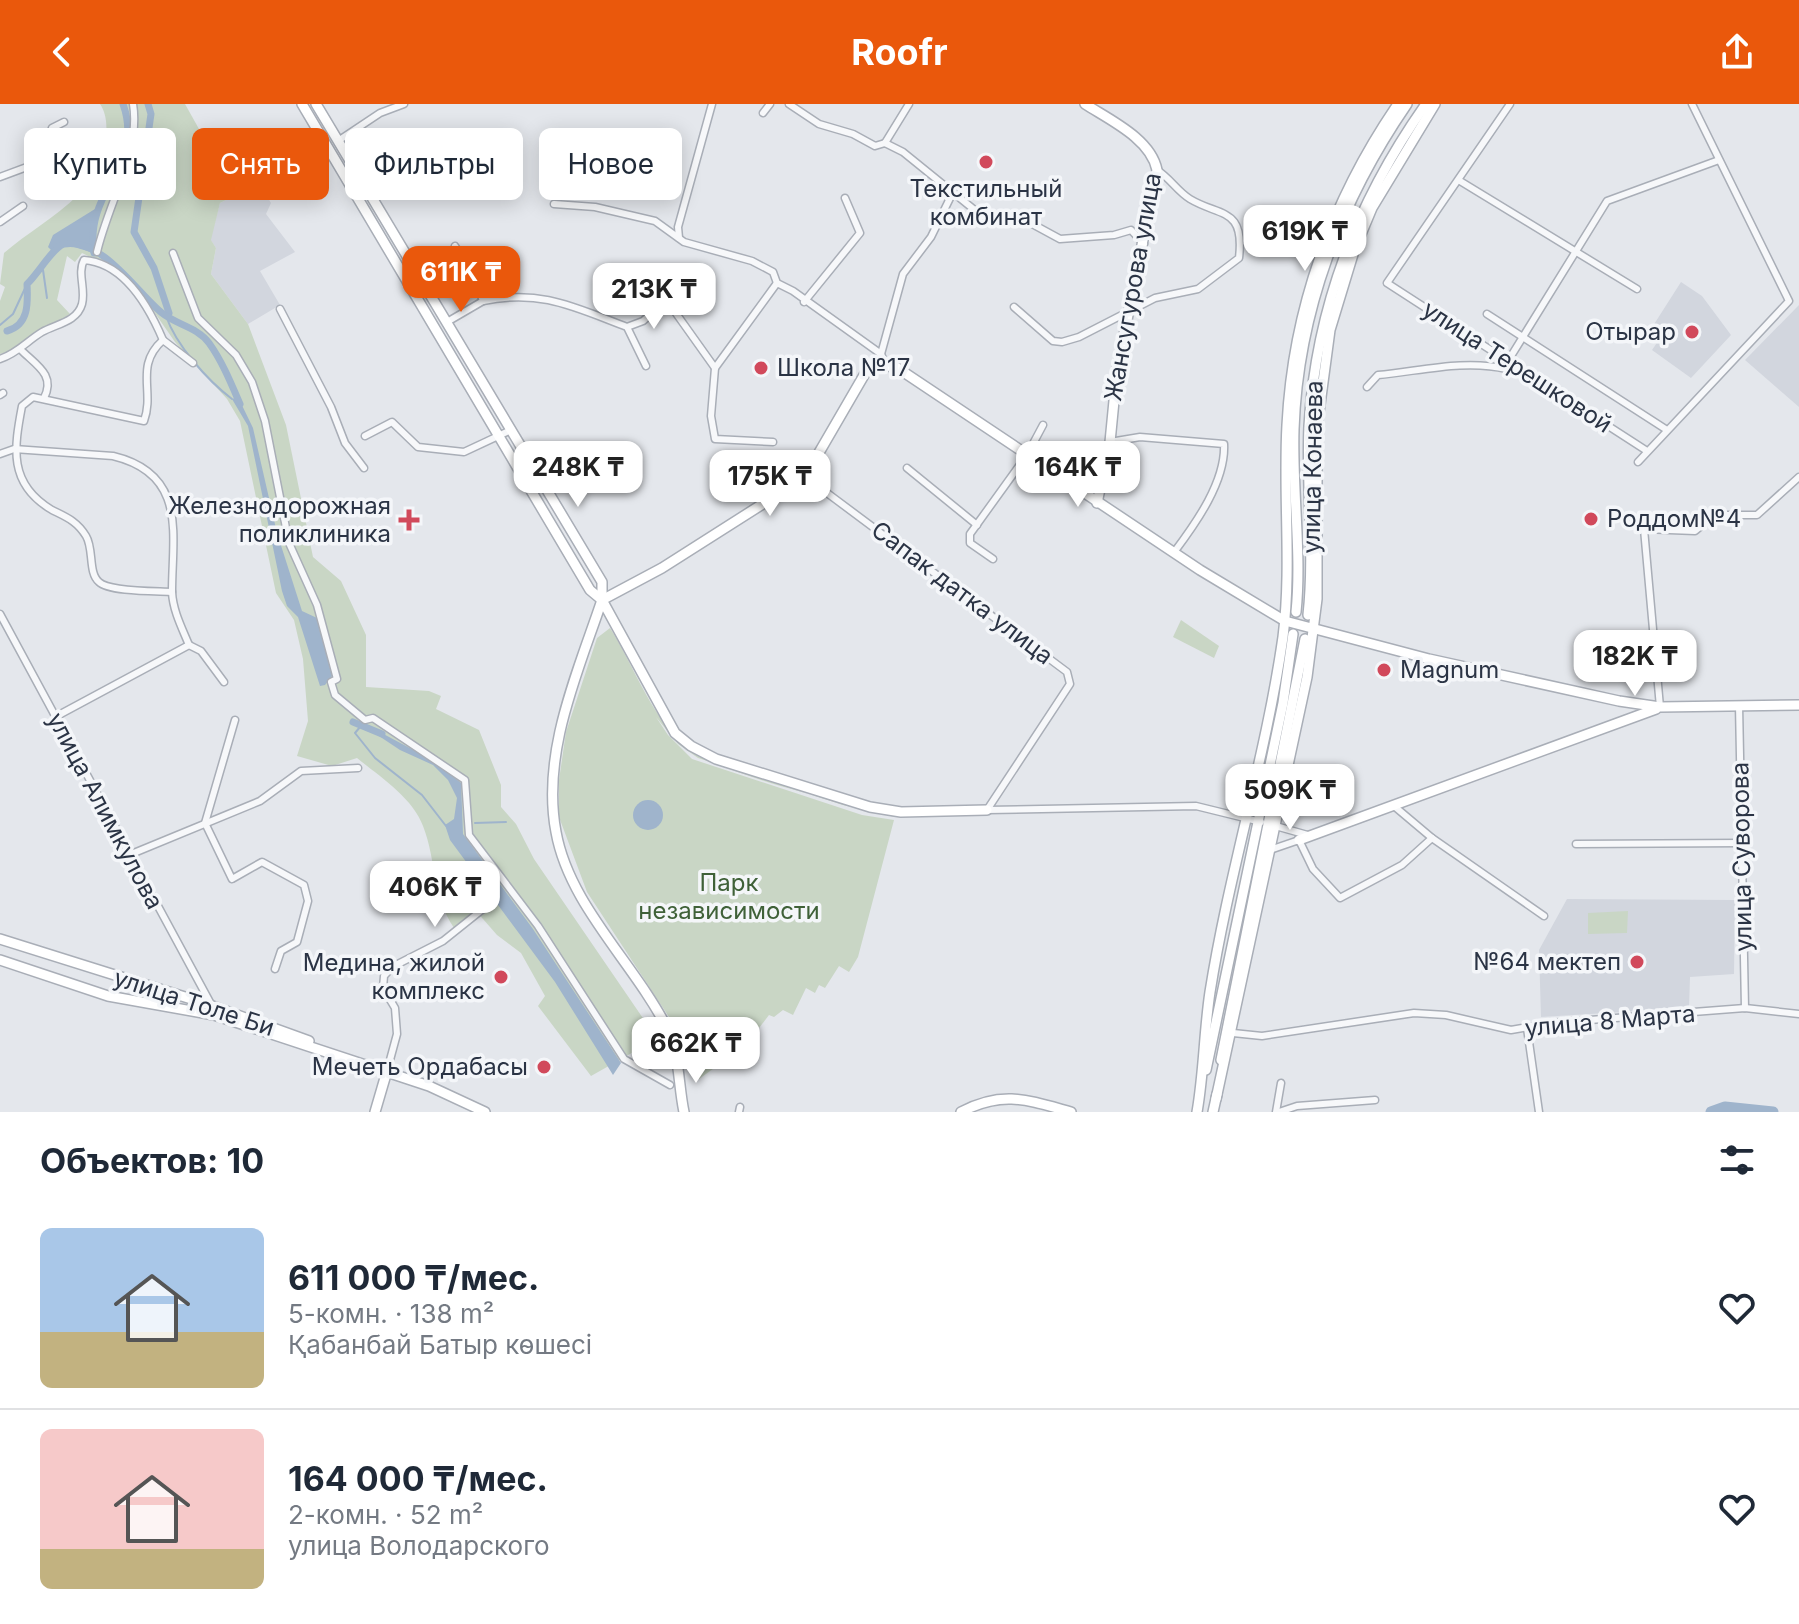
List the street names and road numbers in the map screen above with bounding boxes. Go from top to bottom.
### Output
street label: Жансугурова улица [1098,170,1167,403]
street label: улица Терешковой [1417,295,1617,439]
street label: улица Конаева [1296,380,1329,554]
street label: Сапак датка улица [866,515,1059,670]
street label: улица Алимкулова [41,707,170,914]
street label: улица Суворова [1725,762,1758,952]
street label: улица Толе Би [110,963,278,1042]
street label: улица 8 Марта [1523,999,1696,1042]

